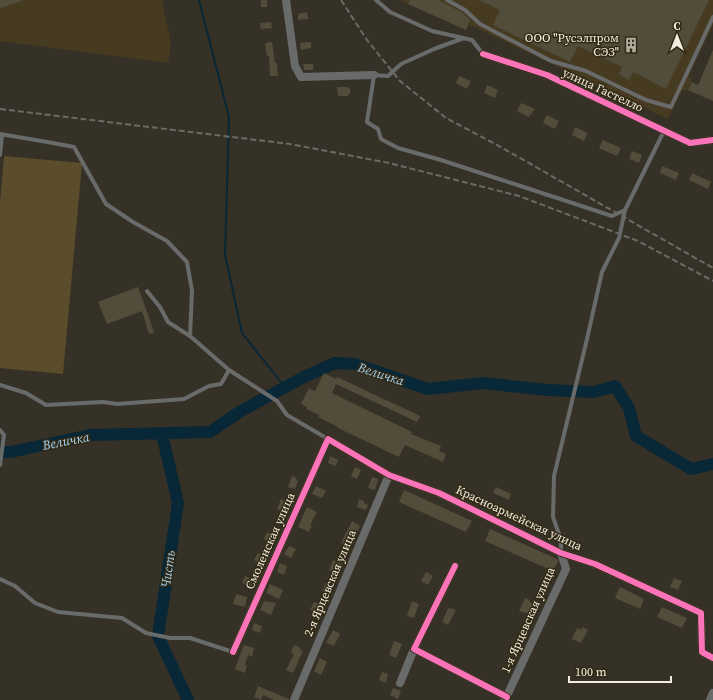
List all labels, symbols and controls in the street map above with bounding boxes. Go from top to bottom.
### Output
north arrow [657,16,697,56]
text: С [674,19,681,34]
place label: ООО "Русэлпром СЭЗ" [525,30,619,60]
building icon: ООО "Русэлпром СЭЗ" [622,36,640,54]
street label: улица Гастелло [560,64,646,116]
water label: Величка [355,358,406,389]
water label: Величка [40,428,91,454]
street label: Красноармейская улица [453,482,585,555]
street label: Смоленская улица [241,489,299,592]
street label: 2-я Ярцевская улица [300,526,360,639]
water label: Чисть [157,549,179,589]
street label: 1-я Ярцевская улица [497,564,559,676]
scale bar [569,658,671,684]
text: 100 m [575,664,607,680]

